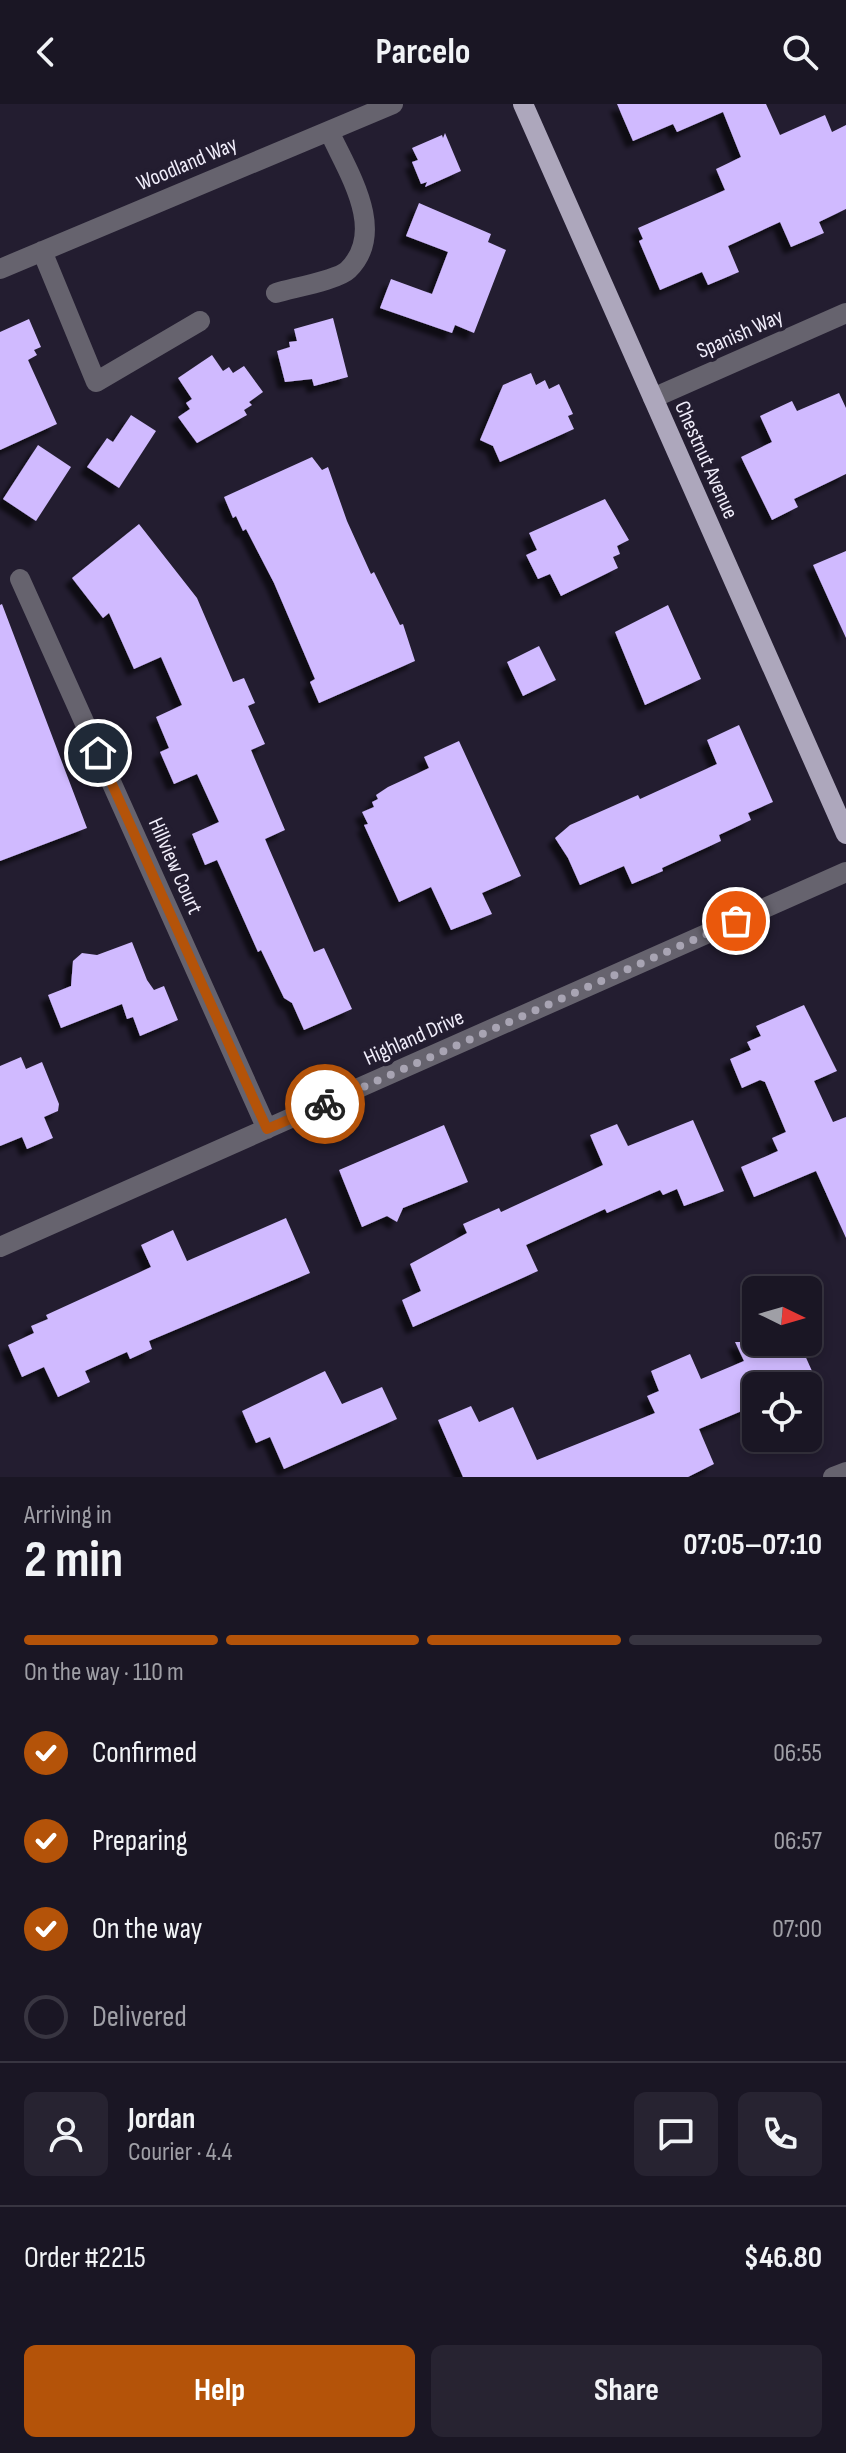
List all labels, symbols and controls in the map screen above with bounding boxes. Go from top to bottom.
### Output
icon: back [24,30,68,74]
icon: search [778,30,822,74]
text: Parcelo [376,31,470,74]
street label: Woodland Way [133,131,242,197]
street label: Spanish Way [693,303,788,365]
street label: Chestnut Avenue [668,397,744,523]
pin [64,719,132,787]
icon: home [76,731,120,775]
street label: Hillview Court [142,814,208,919]
pin [702,887,770,955]
icon: bag [714,899,758,943]
street label: Highland Drive [360,1004,468,1072]
courier [285,1064,365,1144]
icon: bike [303,1082,347,1126]
north arrow [742,1276,822,1356]
map controls [742,1276,822,1452]
button: locate [742,1372,822,1452]
text: Arriving in [24,1500,112,1531]
text: 07:05–07:10 [683,1527,822,1563]
text: 2 min [24,1529,123,1592]
text: On the way · 110 m [24,1657,184,1688]
icon: check [24,1731,68,1775]
text: Confirmed [92,1735,197,1771]
text: 06:55 [773,1738,822,1769]
icon: check [24,1819,68,1863]
text: Preparing [92,1823,188,1859]
text: 06:57 [773,1826,822,1857]
icon: check [24,1907,68,1951]
text: On the way [92,1911,202,1947]
text: 07:00 [772,1914,822,1945]
text: Delivered [92,1999,187,2035]
button: person [24,2092,108,2176]
button: chat [634,2092,718,2176]
button: phone [738,2092,822,2176]
text: Jordan [128,2101,195,2137]
text: Courier · 4.4 [128,2137,232,2168]
text: Order #2215 [24,2240,146,2276]
text: $46.80 [744,2240,822,2276]
button: Help [24,2345,415,2437]
button: Share [431,2345,822,2437]

